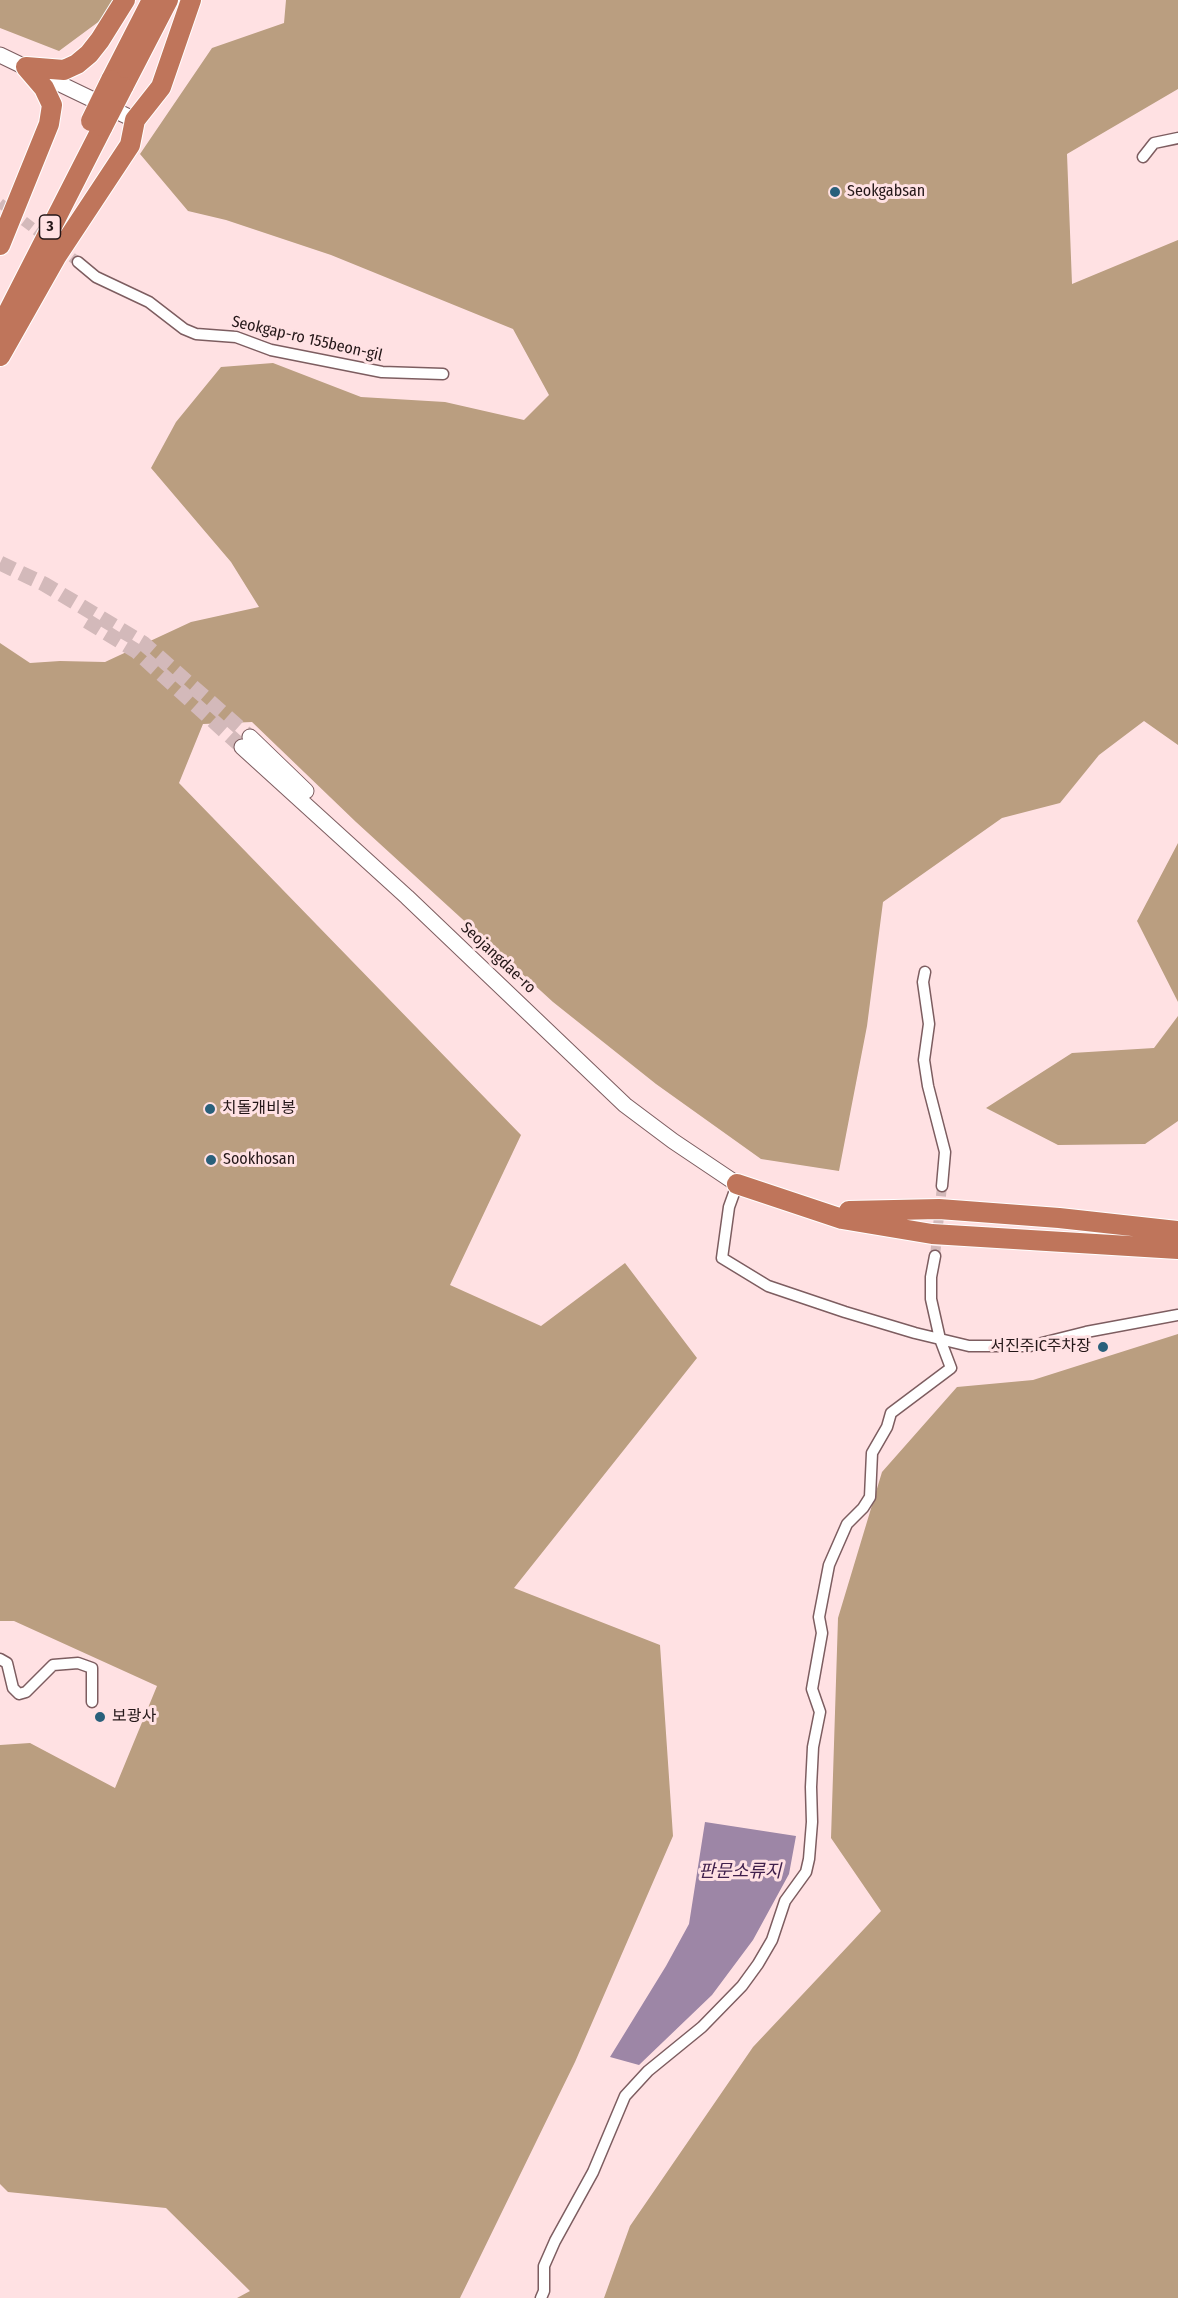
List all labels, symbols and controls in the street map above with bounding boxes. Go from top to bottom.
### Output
place label: Seokgabsan [847,182,925,202]
marker: Seokgabsan [828,185,842,199]
road number: 3 [40,215,60,239]
street label: Seokgap-ro 155beon-gil [230,312,384,366]
street label: Seojangdae-ro [456,918,540,998]
place label: 치돌개비봉 [222,1099,296,1119]
marker: 치돌개비봉 [203,1102,217,1116]
place label: Sookhosan [223,1150,295,1170]
marker: Sookhosan [204,1153,218,1167]
place label: 서진주IC주차장 [990,1337,1091,1357]
marker: 서진주IC주차장 [1096,1340,1110,1354]
place label: 보광사 [112,1707,156,1727]
marker: 보광사 [93,1710,107,1724]
water label: 판문소류지 [699,1861,781,1883]

